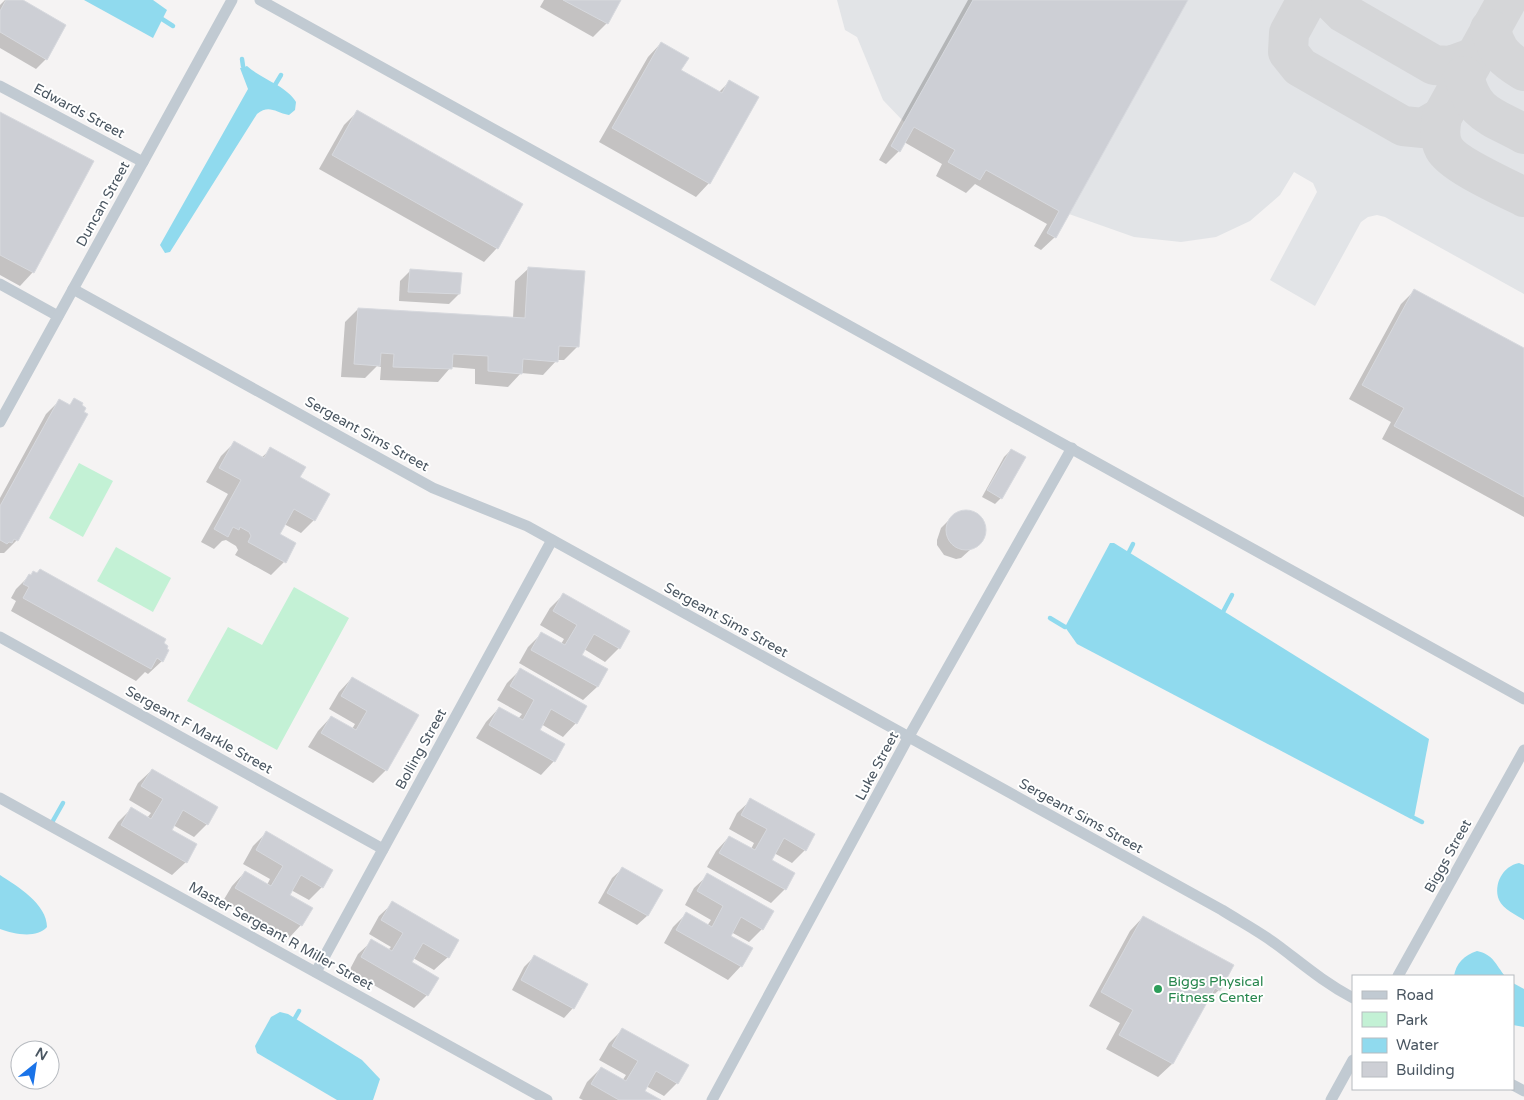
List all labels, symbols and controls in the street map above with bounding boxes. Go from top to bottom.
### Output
street label: Edwards Street [31,80,128,142]
street label: Duncan Street [73,158,134,250]
street label: Sergeant Sims Street [302,393,432,475]
street label: Sergeant Sims Street [661,579,791,661]
street label: Sergeant F Markle Street [123,683,276,778]
street label: Bolling Street [392,705,450,792]
street label: Luke Street [852,728,903,803]
street label: Sergeant Sims Street [1016,775,1146,857]
street label: Biggs Street [1421,816,1475,896]
street label: Master Sergeant R Miller Street [186,878,377,994]
place label: Biggs Physical Fitness Center [1168,973,1264,1006]
legend [1352,975,1514,1090]
marker: Biggs Physical Fitness Center [1152,983,1164,995]
text: Road [1396,986,1434,1004]
text: Park [1396,1011,1428,1029]
text: Water [1396,1036,1439,1054]
north arrow [10,1040,60,1090]
text: N [32,1044,50,1064]
text: Building [1396,1061,1455,1079]

